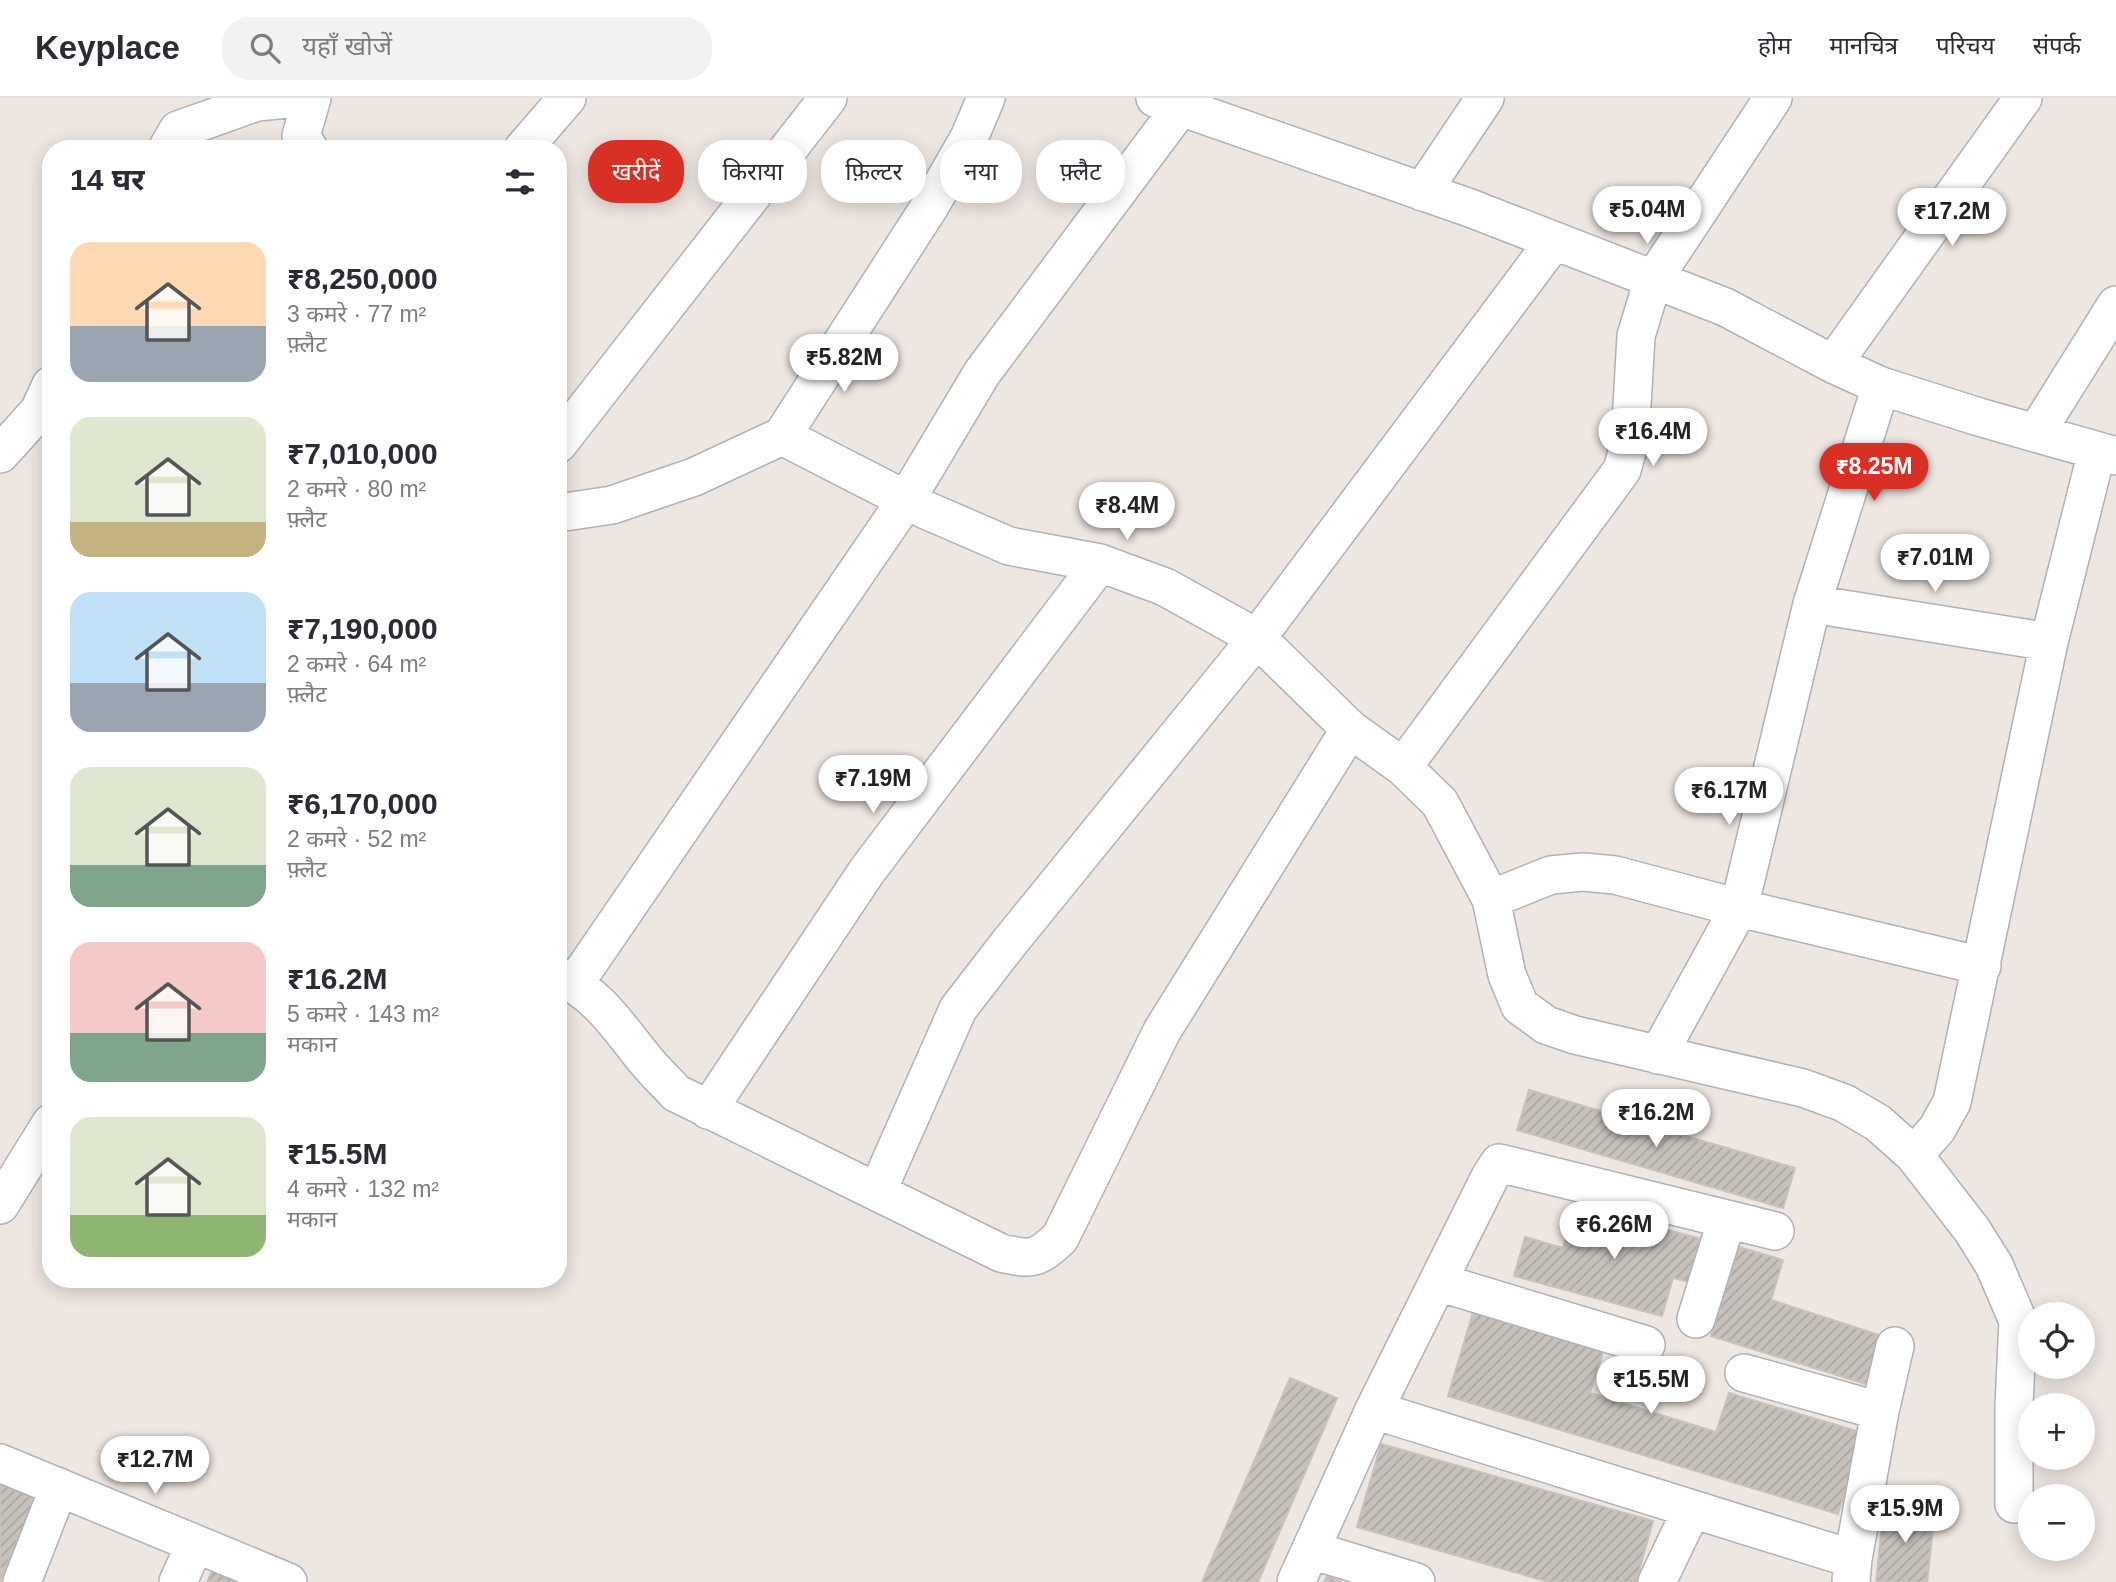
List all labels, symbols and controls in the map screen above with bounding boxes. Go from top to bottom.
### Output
search box [222,17,712,80]
text: Keyplace [35,29,180,66]
icon: search [246,29,284,67]
text: यहाँ खोजें [302,31,392,61]
text: होम [1758,32,1791,59]
text: मानचित्र [1829,32,1898,59]
text: परिचय [1936,32,1995,59]
text: संपर्क [2033,32,2081,59]
chip: खरीदें [588,140,684,203]
chip: किराया [698,140,807,203]
chip: फ़िल्टर [821,140,926,203]
chip: नया [940,140,1022,203]
chip: फ़्लैट [1036,140,1125,203]
text: 14 घर [70,163,144,196]
icon: filters [501,163,539,201]
pin: ₹5.04M [1590,186,1704,246]
pin: ₹17.2M [1895,188,2009,248]
text: ₹5.04M [1608,196,1686,222]
text: ₹17.2M [1913,198,1991,224]
text: ₹8,250,000 [287,262,438,295]
icon: home [126,270,210,354]
text: 3 कमरे · 77 m² [287,301,426,327]
text: फ़्लैट [287,331,327,357]
pin: ₹5.82M [787,334,901,394]
text: ₹5.82M [805,344,883,370]
pin: ₹16.4M [1596,408,1710,468]
text: ₹16.4M [1614,418,1692,444]
text: ₹7,010,000 [287,437,438,470]
pin: ₹8.25M [1817,444,1931,503]
icon: home [126,445,210,529]
text: ₹8.25M [1835,453,1913,479]
text: 2 कमरे · 80 m² [287,476,426,502]
pin: ₹8.4M [1078,482,1176,542]
text: ₹8.4M [1095,492,1159,518]
text: फ़्लैट [287,506,327,532]
pin: ₹7.01M [1878,534,1992,594]
text: ₹7.01M [1896,544,1974,570]
text: ₹7,190,000 [287,612,438,645]
icon: home [126,620,210,704]
text: 2 कमरे · 64 m² [287,651,426,677]
text: फ़्लैट [287,681,327,707]
pin: ₹7.19M [816,756,930,815]
text: ₹7.19M [834,765,912,791]
pin: ₹6.17M [1672,768,1786,827]
text: ₹6.17M [1690,777,1768,803]
text: ₹6,170,000 [287,787,438,820]
icon: home [126,795,210,879]
text: 2 कमरे · 52 m² [287,826,426,852]
text: फ़्लैट [287,856,327,882]
text: ₹16.2M [287,962,388,995]
icon: home [126,970,210,1054]
text: 5 कमरे · 143 m² [287,1001,439,1027]
text: मकान [287,1031,337,1057]
pin: ₹16.2M [1599,1090,1713,1149]
text: ₹16.2M [1617,1099,1695,1125]
text: ₹15.5M [287,1137,388,1170]
icon: home [126,1145,210,1229]
text: 4 कमरे · 132 m² [287,1176,439,1202]
pin: ₹6.26M [1557,1202,1671,1261]
text: मकान [287,1206,337,1232]
text: ₹6.26M [1575,1211,1653,1237]
map controls [2018,1302,2095,1561]
button: locate [2018,1302,2095,1379]
pin: ₹15.5M [1594,1356,1708,1416]
text: ₹15.5M [1612,1366,1690,1392]
button: + [2018,1393,2095,1470]
pin: ₹12.7M [98,1436,212,1496]
text: ₹12.7M [116,1446,194,1472]
button: − [2018,1484,2095,1561]
pin: ₹15.9M [1848,1486,1962,1545]
text: ₹15.9M [1866,1495,1944,1521]

